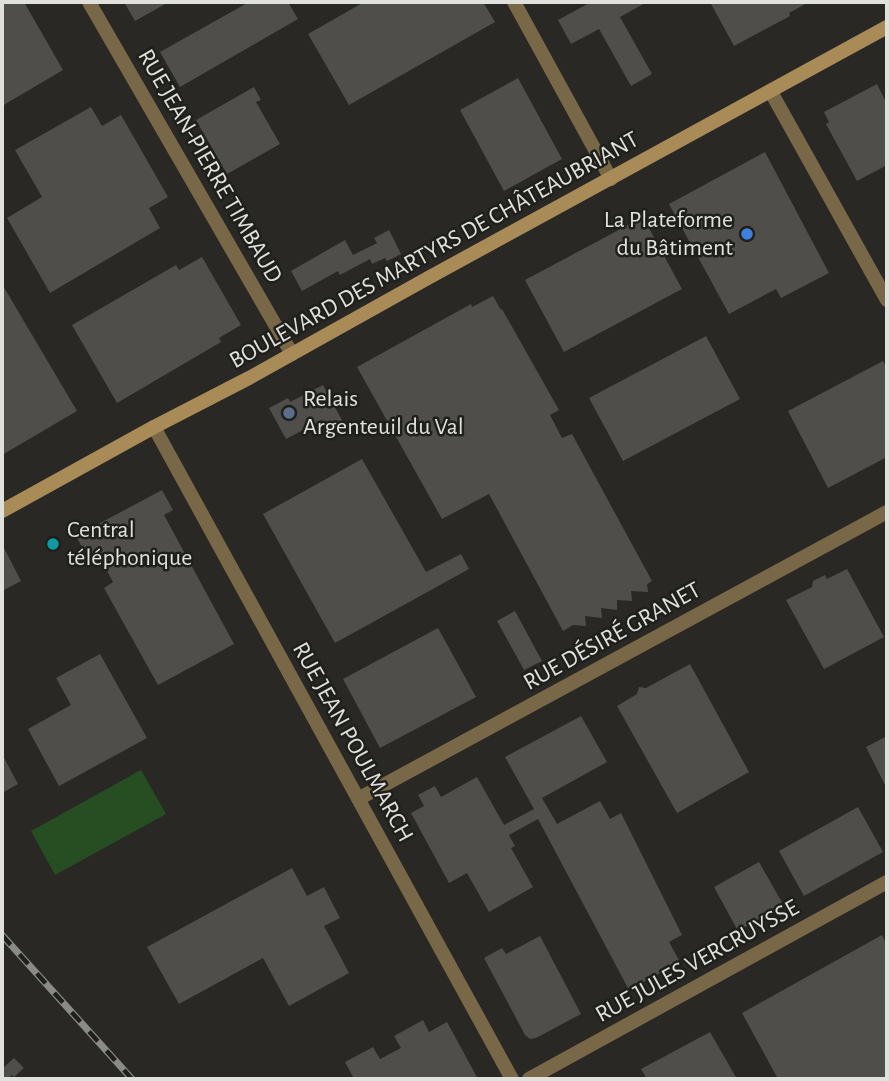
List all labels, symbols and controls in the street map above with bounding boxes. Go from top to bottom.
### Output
street label: RUE JEAN-PIERRE TIMBAUD [131,44,289,288]
street label: BOULEVARD DES MARTYRS DE CHÂTEAUBRIANT [224,125,644,375]
place label: La Plateforme du Bâtiment [604,206,733,262]
marker: La Plateforme du Bâtiment [739,226,755,242]
place label: Relais Argenteuil du Val [303,385,464,441]
marker: Relais Argenteuil du Val [281,405,297,421]
place label: Central téléphonique [67,516,192,572]
marker: Central téléphonique [45,536,61,552]
street label: RUE DÉSIRÉ GRANET [518,575,706,697]
street label: RUE JEAN POULMARCH [286,637,420,847]
street label: RUE JULES VERCRUYSSE [590,893,804,1029]

